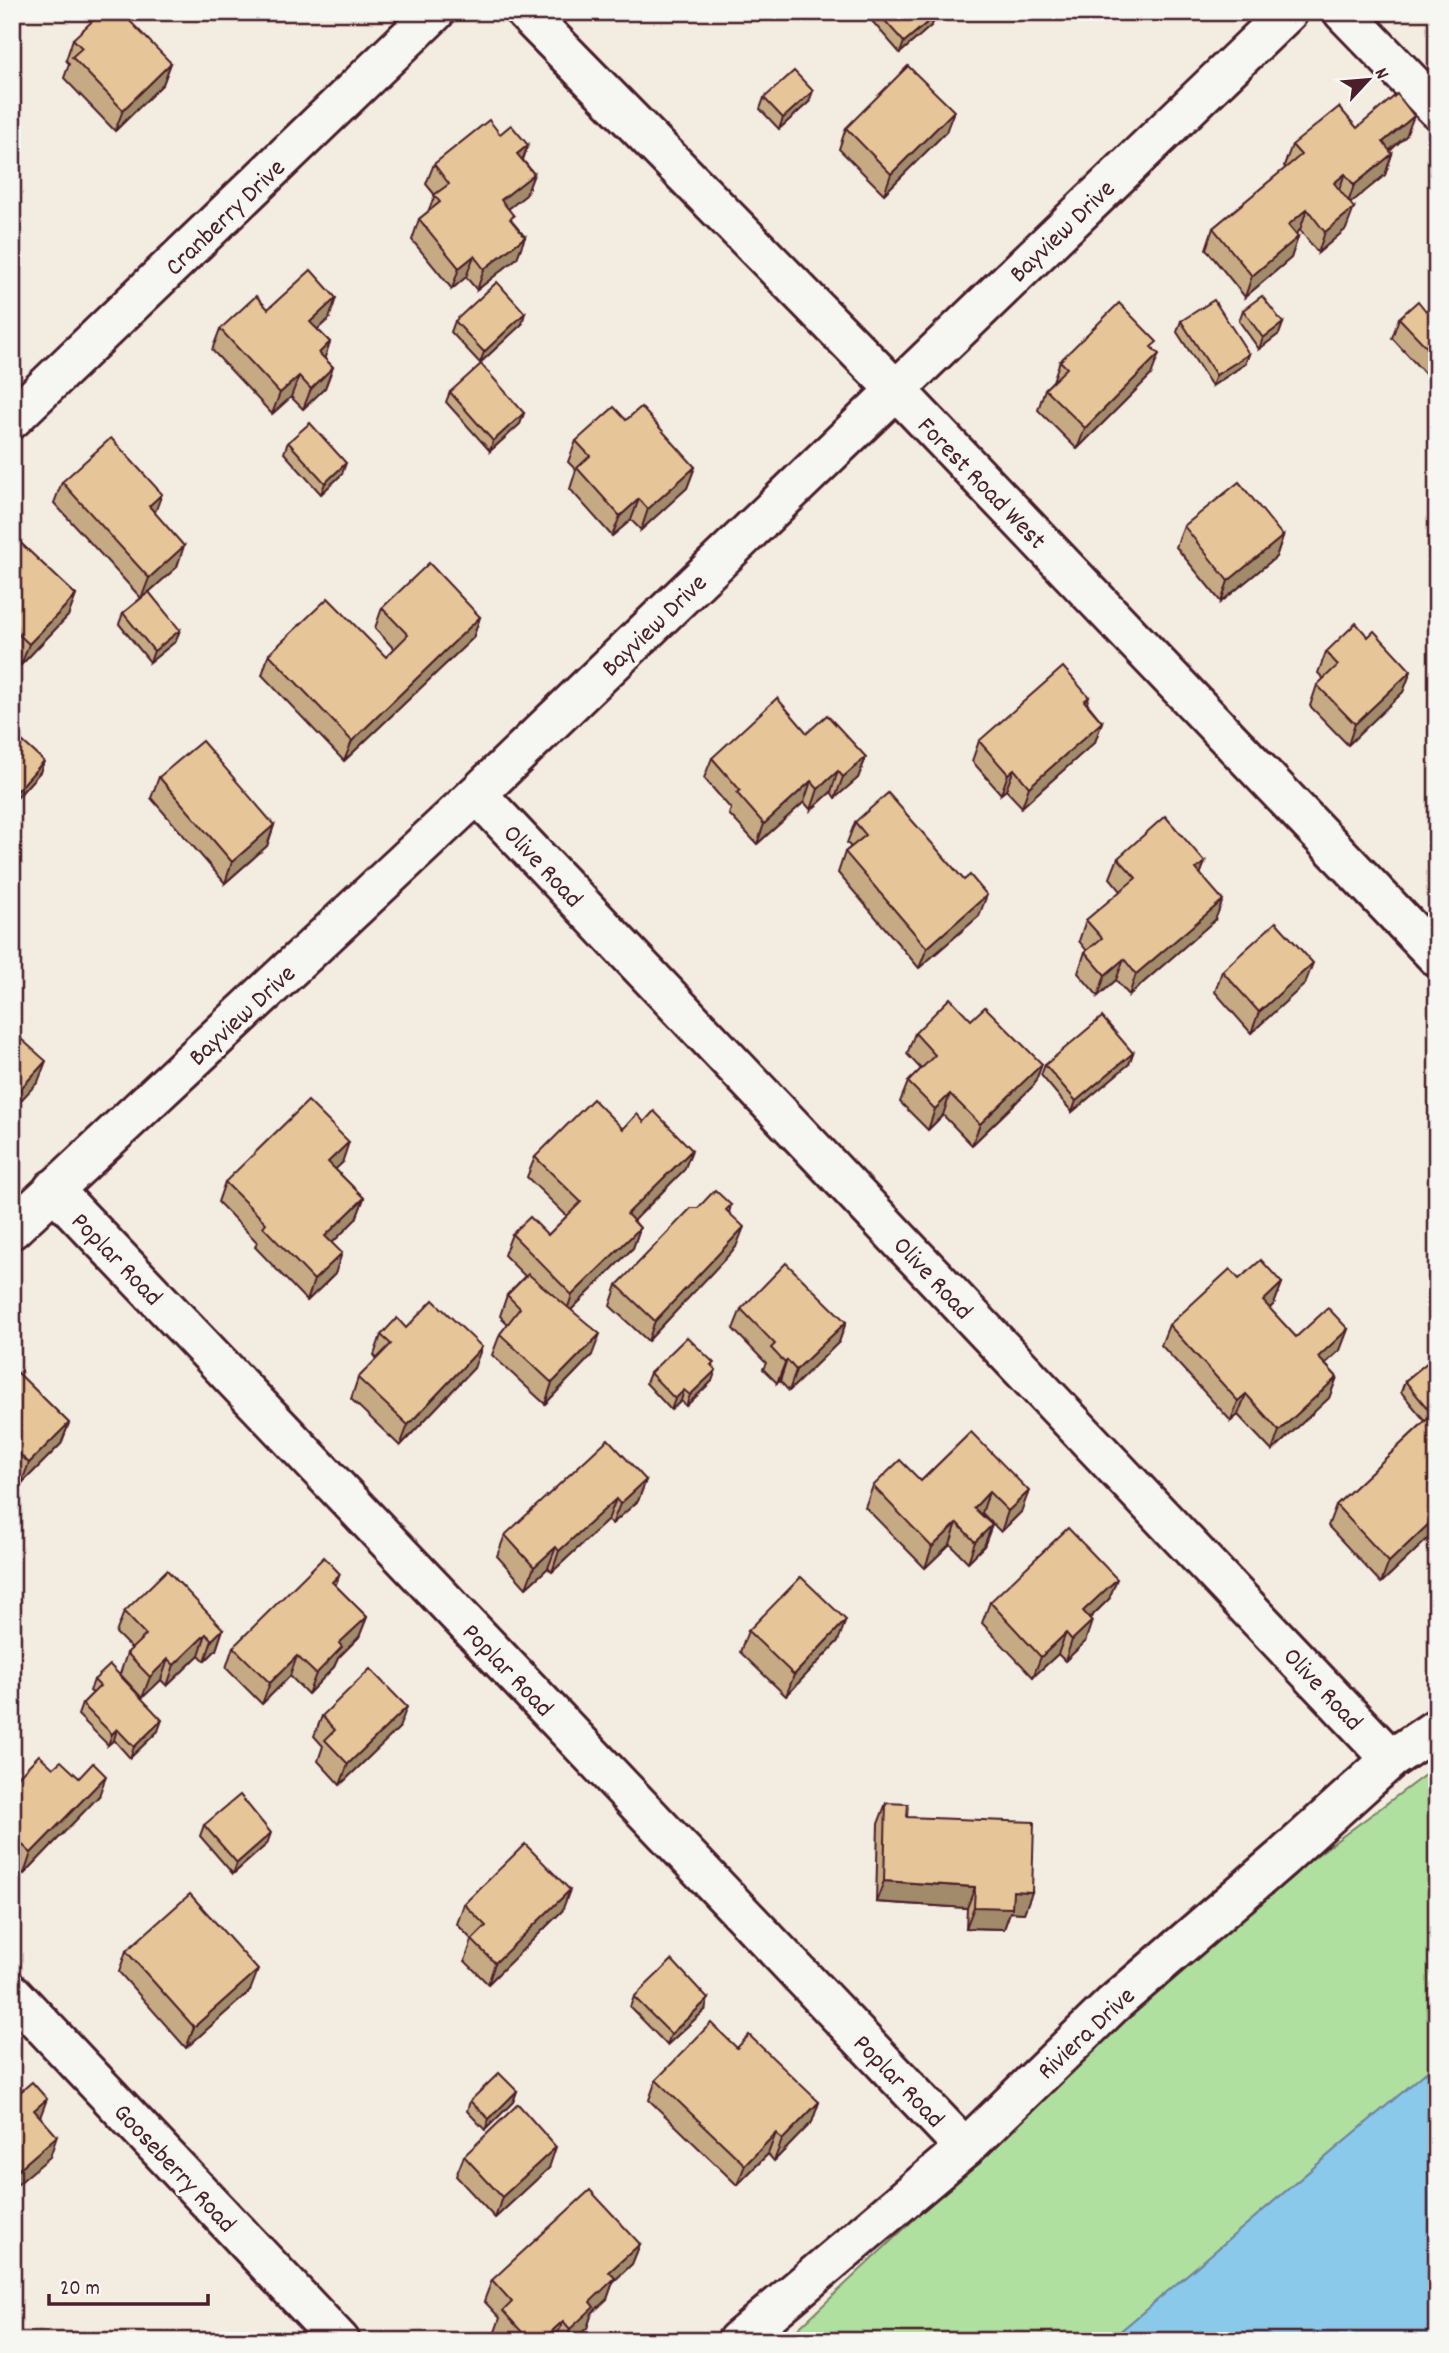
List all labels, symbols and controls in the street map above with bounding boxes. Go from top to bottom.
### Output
north arrow [1334,46,1404,116]
text: N [1366,64,1394,84]
street label: Cranberry Drive [158,151,295,286]
street label: Bayview Drive [1002,172,1125,293]
street label: Forest Road West [907,410,1054,560]
street label: Bayview Drive [594,566,717,687]
street label: Olive Road [493,817,590,918]
street label: Bayview Drive [181,957,305,1076]
street label: Poplar Road [61,1205,170,1316]
street label: Olive Road [883,1229,980,1330]
street label: Poplar Road [452,1616,561,1727]
street label: Olive Road [1273,1640,1370,1741]
street label: Riviera Drive [1030,1979,1145,2090]
street label: Poplar Road [843,2027,952,2138]
street label: Gooseberry Road [103,2096,243,2243]
scale bar [49,2262,208,2306]
text: 20 m [60,2275,100,2305]

